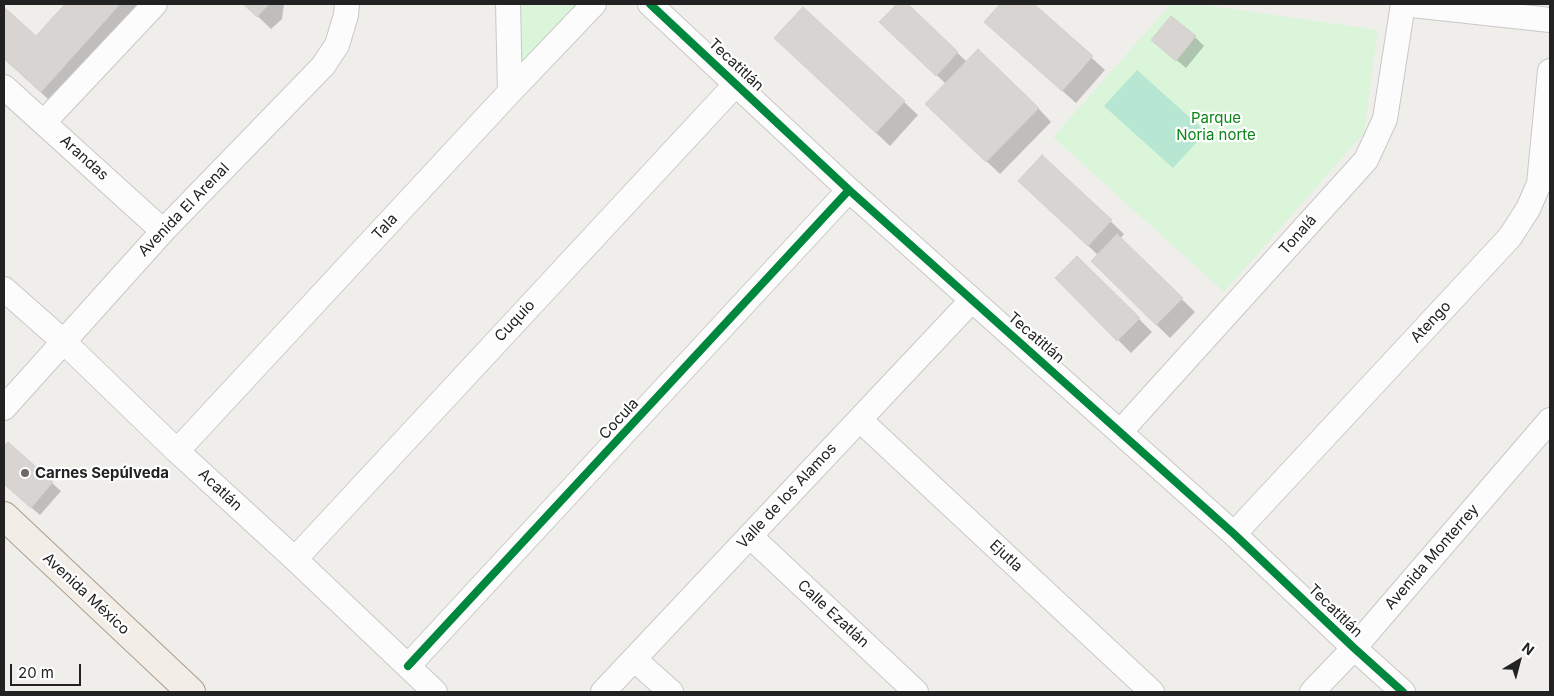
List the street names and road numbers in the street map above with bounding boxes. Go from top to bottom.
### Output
street label: Tecatitlán [705,35,767,95]
street label: Arandas [56,132,112,184]
street label: Avenida El Arenal [135,160,233,260]
street label: Tala [369,210,401,244]
street label: Tonalá [1276,212,1320,258]
street label: Cuquio [491,296,539,346]
street label: Atengo [1407,297,1455,347]
street label: Tecatitlán [1004,309,1068,367]
street label: Cocula [596,395,642,443]
street label: Valle de los Alamos [733,440,841,552]
street label: Acatlán [194,465,246,515]
street label: Avenida Monterrey [1381,501,1483,613]
street label: Ejutla [986,536,1026,576]
street label: Avenida México [39,549,133,639]
street label: Calle Ezatlán [794,576,872,652]
street label: Tecatitlán [1304,581,1366,641]

